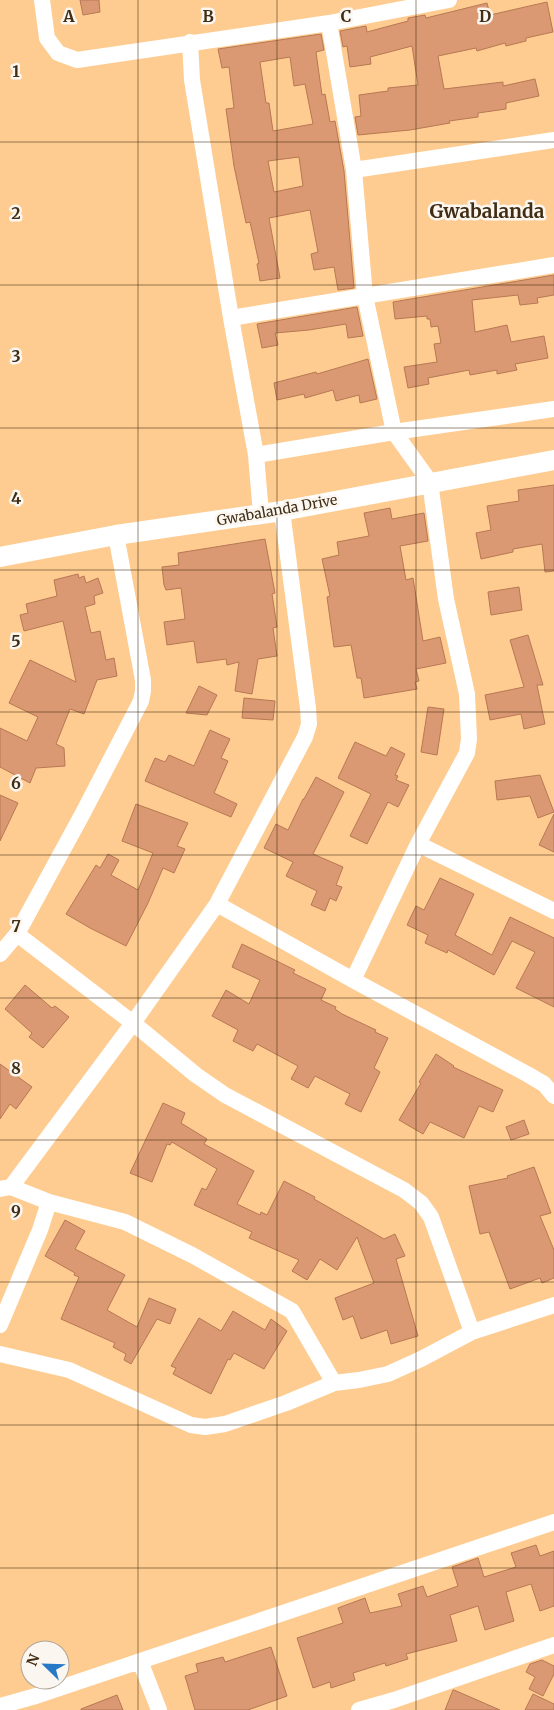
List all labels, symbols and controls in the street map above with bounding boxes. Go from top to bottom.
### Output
text: A [62,6,75,26]
text: B [202,6,214,26]
text: C [341,6,351,26]
text: D [479,6,491,26]
text: 1 [12,61,20,81]
district label: Gwabalanda [430,199,545,223]
text: 2 [11,203,21,223]
text: 3 [11,346,21,366]
text: 4 [11,488,21,508]
street label: Gwabalanda Drive [215,491,339,529]
text: 5 [11,631,21,651]
text: 6 [11,773,21,793]
text: 7 [11,916,21,936]
text: 8 [11,1058,21,1078]
text: 9 [11,1201,21,1221]
north arrow [20,1640,70,1690]
text: N [23,1651,43,1669]

